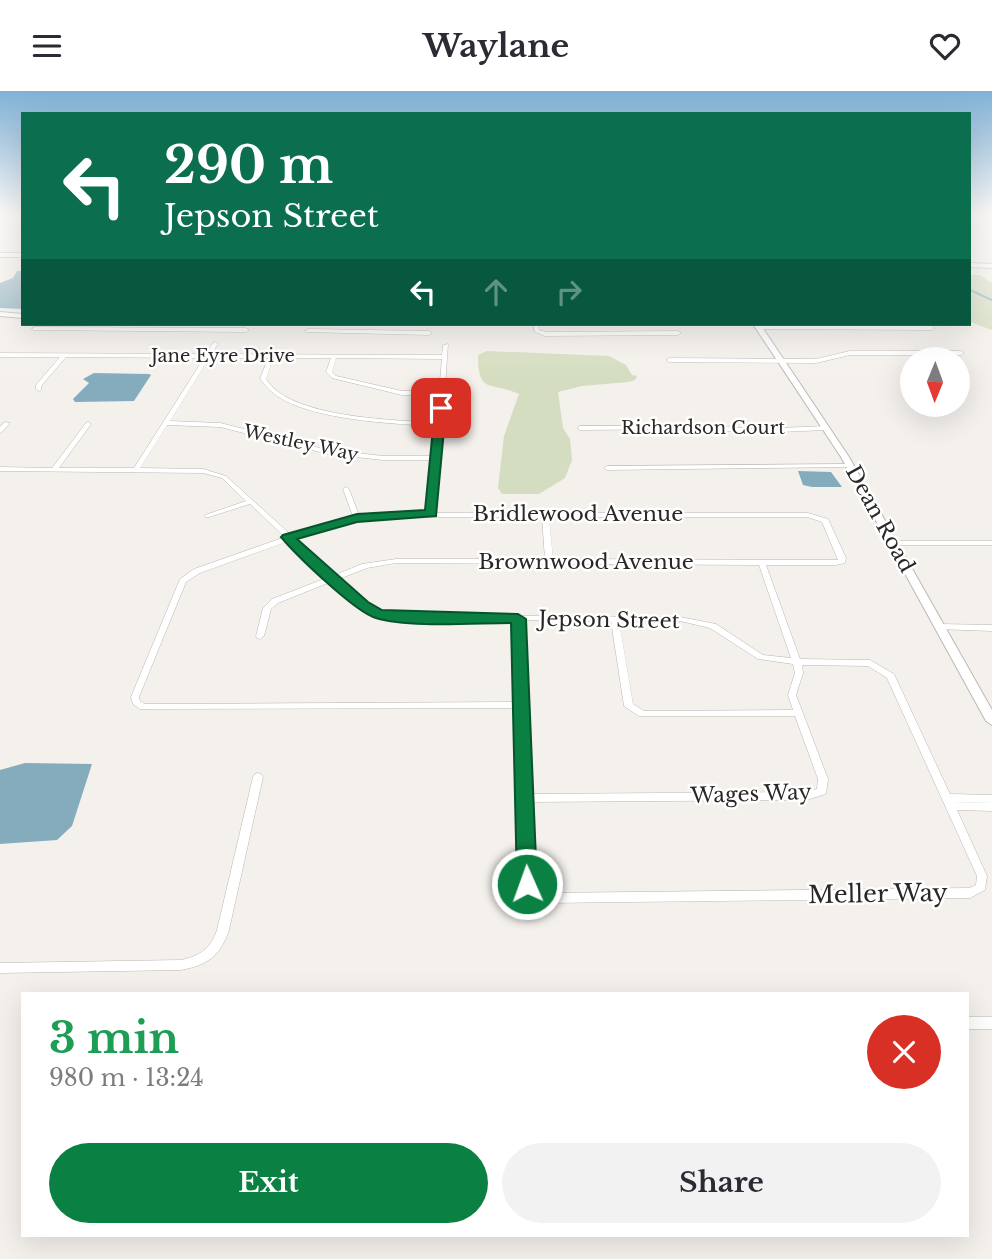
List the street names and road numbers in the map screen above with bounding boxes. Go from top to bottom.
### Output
street label: Jane Eyre Drive [149,345,295,367]
street label: Richardson Court [621,417,785,439]
street label: Westley Way [240,420,361,466]
street label: Dean Road [840,461,920,577]
street label: Bridlewood Avenue [473,501,683,527]
street label: Brownwood Avenue [478,549,694,575]
street label: Jepson Street [535,606,680,634]
street label: Wages Way [689,779,813,809]
street label: Meller Way [808,878,949,909]

